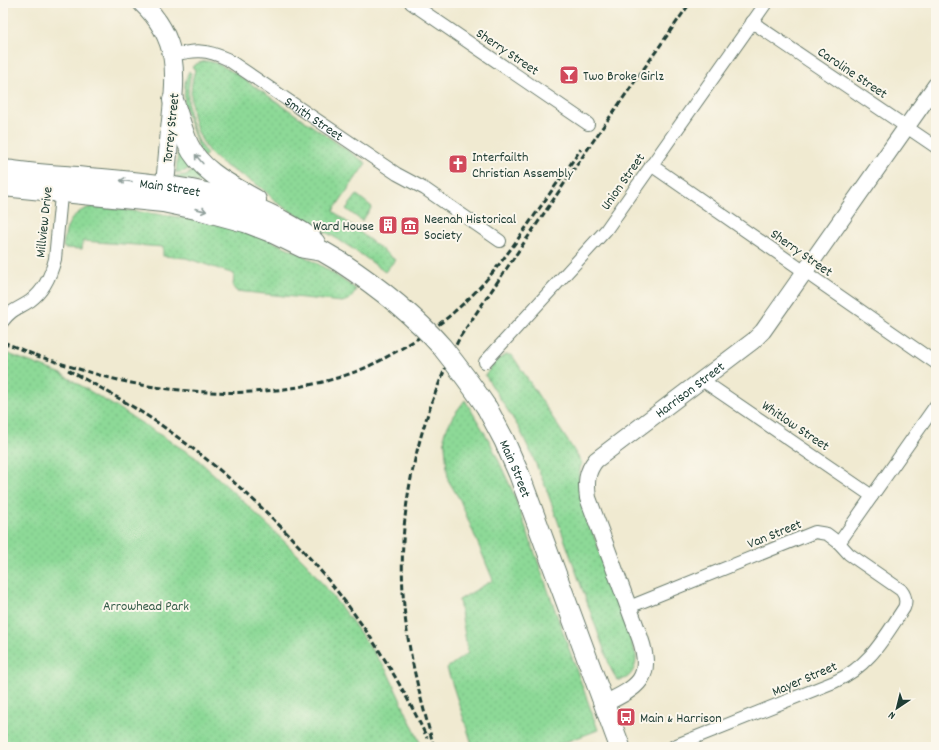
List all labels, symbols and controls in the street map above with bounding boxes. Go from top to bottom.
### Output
street label: Sherry Street [471,24,542,81]
street label: Caroline Street [813,43,891,104]
bar icon: Two Broke Girlz [558,64,580,86]
place label: Two Broke Girlz [583,67,664,87]
street label: Torrey Street [158,92,186,164]
street label: Smith Street [280,93,347,147]
place label: Interfailth Christian Assembly [472,148,574,184]
street label: Union Street [597,150,651,215]
church icon: Interfailth Christian Assembly [447,153,469,175]
one-way arrow [194,154,203,165]
street label: Main Street [139,174,202,203]
one-way arrow [120,177,133,185]
street label: Millview Drive [31,186,59,259]
one-way arrow [194,206,207,214]
place label: Neenah Historical Society [424,210,517,246]
building icon: Ward House [377,214,399,236]
museum icon: Neenah Historical Society [399,215,421,237]
place label: Ward House [313,217,374,237]
street label: Sherry Street [766,225,836,282]
street label: Harrison Street [652,358,730,424]
street label: Whitlow Street [757,397,833,457]
street label: Main Street [493,437,535,501]
street label: Van Street [745,515,805,555]
park label: Arrowhead Park [103,597,189,617]
street label: Mayer Street [769,657,840,703]
north arrow [877,688,917,728]
bus stop icon: Main & Harrison [615,706,637,728]
text: N [885,706,899,723]
place label: Main & Harrison [640,709,722,729]

